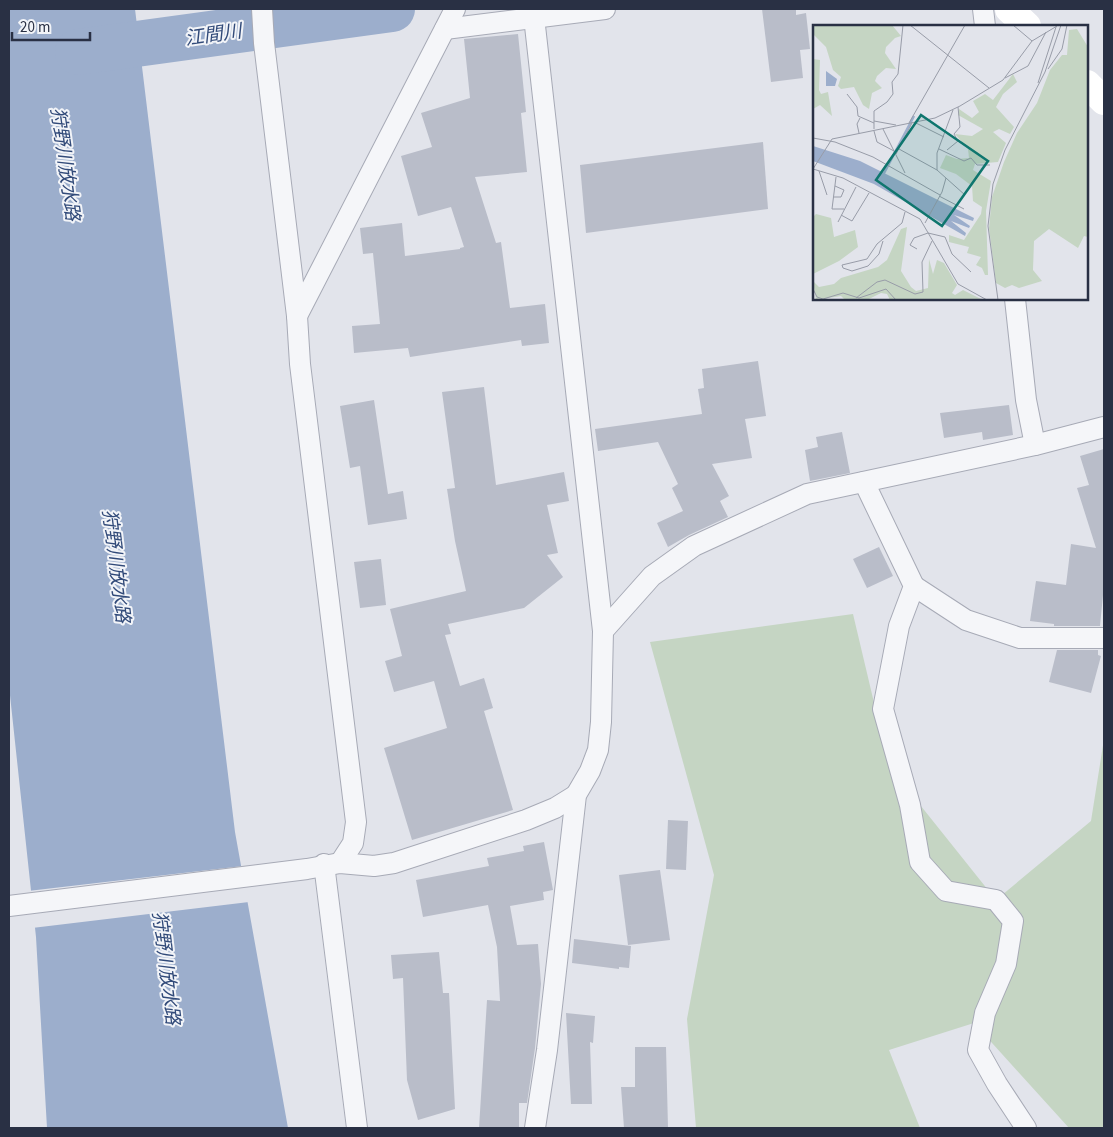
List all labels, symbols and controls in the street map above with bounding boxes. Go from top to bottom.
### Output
scale bar [12,10,90,42]
text: 20 m [20,17,50,38]
water label: 江間川 [183,18,245,53]
inset map [813,25,1088,300]
water label: 狩野川放水路 [43,106,86,225]
water label: 狩野川放水路 [95,508,136,626]
water label: 狩野川放水路 [145,910,186,1028]

